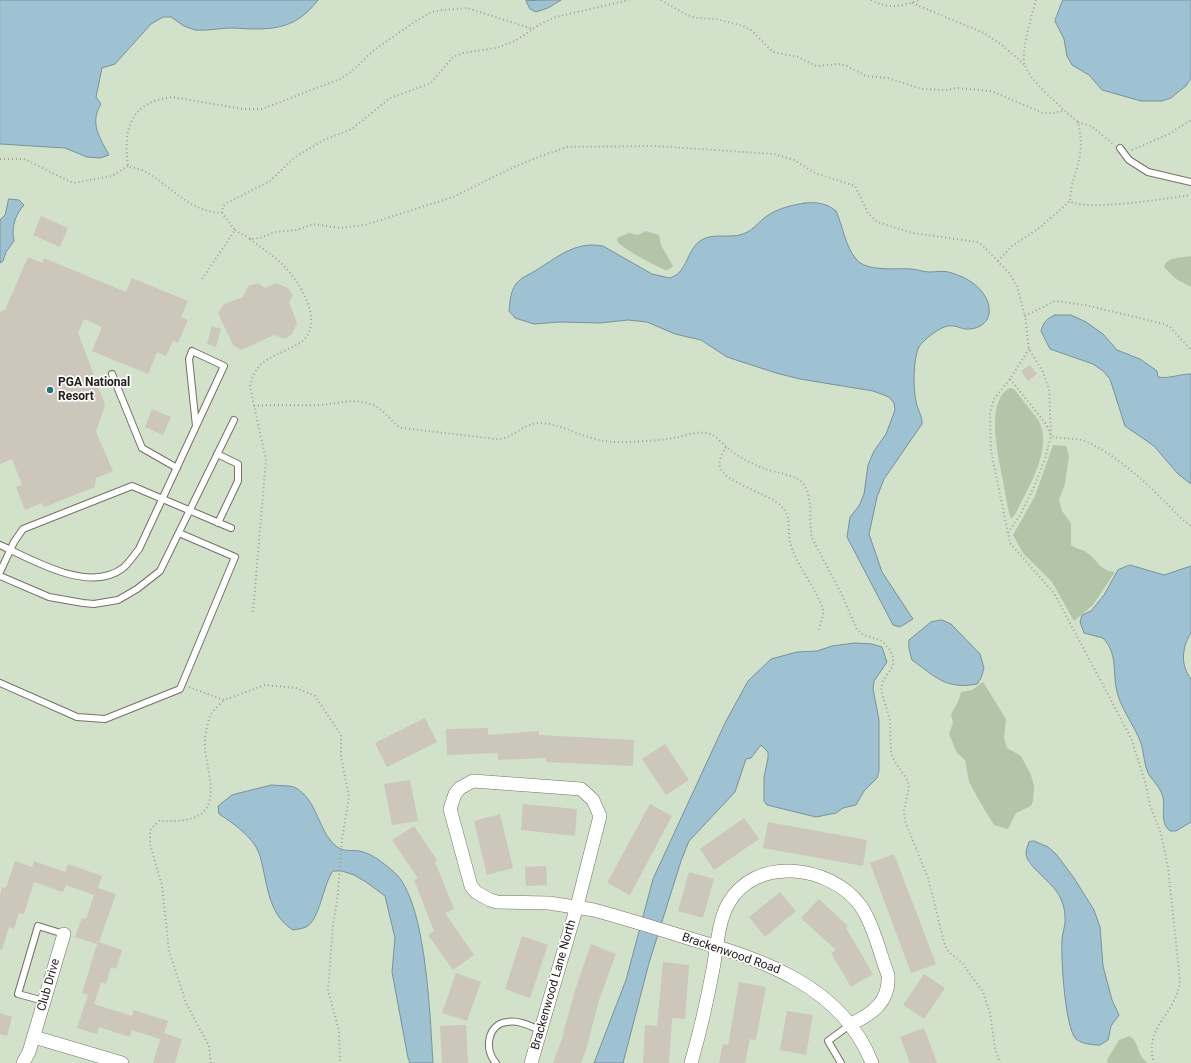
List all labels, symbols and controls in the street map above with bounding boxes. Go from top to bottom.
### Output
place label: PGA National Resort [58,376,130,404]
marker: PGA National Resort [45,385,55,395]
street label: Brackenwood Lane North [529,918,579,1052]
street label: Brackenwood Road [680,930,782,978]
street label: Club Drive [35,957,63,1013]

